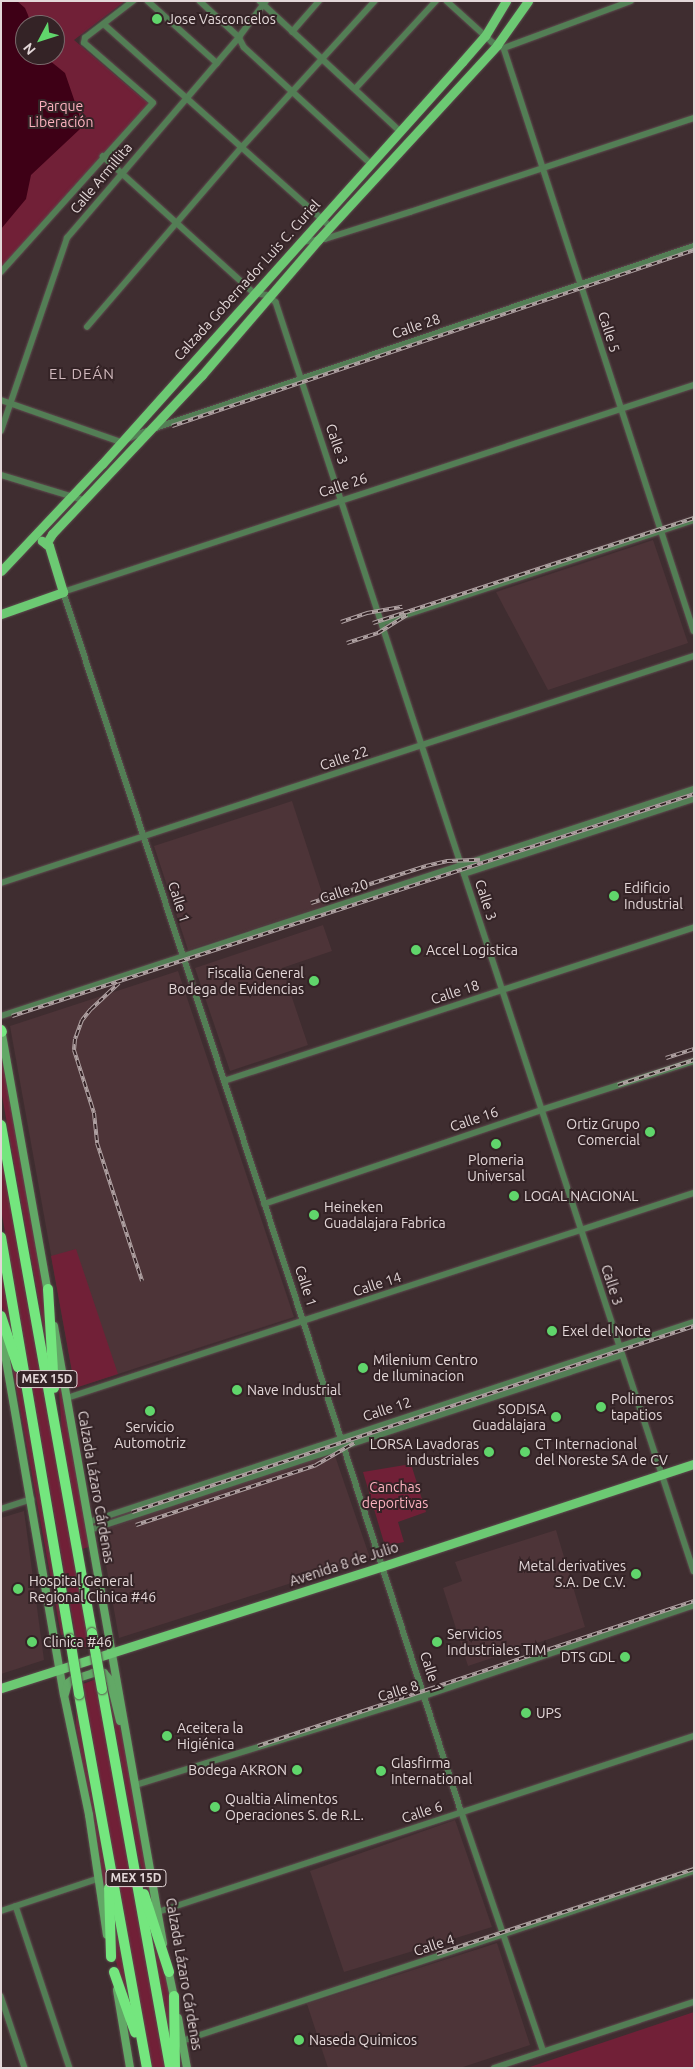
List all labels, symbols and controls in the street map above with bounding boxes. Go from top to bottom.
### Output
place label: Jose Vasconcelos [167,11,276,27]
marker: Jose Vasconcelos [151,13,163,25]
north arrow [15,15,65,65]
text: N [20,40,39,58]
park label: Parque Liberación [28,98,94,130]
street label: Calle Armillita [66,139,136,217]
street label: Calzada Gobernador Luis C. Curiel [170,196,324,364]
street label: Calle 5 [595,309,623,355]
street label: Calle 28 [390,310,442,342]
district label: EL DEÁN [48,365,116,383]
street label: Calle 3 [322,421,352,467]
street label: Calle 26 [317,469,369,501]
street label: Calle 22 [318,742,370,774]
street label: Calle 20 [318,875,370,907]
street label: Calle 3 [472,877,500,923]
street label: Calle 1 [165,879,193,925]
place label: Edificio Industrial [624,880,683,912]
marker: Edificio Industrial [608,890,620,902]
place label: Accel Logistica [426,942,518,958]
marker: Accel Logistica [410,944,422,956]
place label: Fiscalia General Bodega de Evidencias [168,965,304,998]
marker: Fiscalia General Bodega de Evidencias [308,975,320,987]
street label: Calle 18 [429,976,481,1008]
street label: Calle 16 [448,1103,500,1135]
place label: Ortiz Grupo Comercial [566,1116,640,1148]
marker: Ortiz Grupo Comercial [644,1126,656,1138]
marker: Plomeria Universal [490,1138,502,1150]
place label: Plomeria Universal [467,1152,525,1184]
place label: LOGAL NACIONAL [524,1188,638,1204]
marker: LOGAL NACIONAL [508,1190,520,1202]
place label: Heineken Guadalajara Fabrica [324,1199,446,1232]
marker: Heineken Guadalajara Fabrica [308,1209,320,1221]
street label: Calle 3 [598,1262,626,1308]
street label: Calle 1 [292,1263,320,1309]
street label: Calle 14 [351,1268,403,1300]
place label: Exel del Norte [562,1323,651,1339]
marker: Exel del Norte [546,1325,558,1337]
place label: Milenium Centro de Iluminacion [373,1352,478,1384]
marker: Milenium Centro de Iluminacion [357,1362,369,1374]
road number: MEX 15D [16,1370,78,1388]
place label: Nave Industrial [247,1382,341,1398]
marker: Nave Industrial [231,1384,243,1396]
place label: Polimeros tapatios [611,1391,674,1424]
street label: Calle 12 [361,1393,413,1425]
place label: SODISA Guadalajara [472,1401,546,1434]
marker: Polimeros tapatios [595,1401,607,1413]
marker: Servicio Automotriz [144,1405,156,1417]
street label: Calzada Lázaro Cárdenas [74,1409,118,1565]
marker: SODISA Guadalajara [550,1411,562,1423]
place label: Servicio Automotriz [114,1419,186,1451]
place label: LORSA Lavadoras industriales [370,1436,479,1468]
place label: CT Internacional del Noreste SA de CV [535,1436,668,1468]
marker: LORSA Lavadoras industriales [483,1446,495,1458]
marker: CT Internacional del Noreste SA de CV [519,1446,531,1458]
park label: Canchas deportivas [362,1479,428,1511]
street label: Avenida 8 de Julio [287,1538,401,1590]
place label: Metal derivatives S.A. De C.V. [518,1558,626,1590]
marker: Metal derivatives S.A. De C.V. [630,1568,642,1580]
place label: Hospital General Regional Clinica #46 [29,1573,156,1605]
marker: Hospital General Regional Clinica #46 [11,1582,25,1596]
place label: Servicios Industriales TIM [447,1626,546,1658]
place label: Clinica #46 [43,1634,112,1650]
marker: Clinica #46 [25,1635,39,1649]
marker: Servicios Industriales TIM [431,1636,443,1648]
street label: Calle 1 [417,1649,445,1695]
place label: DTS GDL [561,1649,615,1665]
marker: DTS GDL [619,1651,631,1663]
street label: Calle 8 [375,1677,421,1705]
place label: UPS [536,1705,561,1721]
marker: UPS [520,1707,532,1719]
place label: Aceitera la Higiénica [177,1720,243,1752]
marker: Aceitera la Higiénica [161,1730,173,1742]
place label: Glasfirma International [391,1755,472,1788]
place label: Bodega AKRON [188,1762,287,1778]
marker: Bodega AKRON [291,1764,303,1776]
marker: Glasfirma International [375,1765,387,1777]
place label: Qualtia Alimentos Operaciones S. de R.L. [225,1791,364,1824]
street label: Calle 6 [399,1798,445,1826]
marker: Qualtia Alimentos Operaciones S. de R.L. [209,1801,221,1813]
road number: MEX 15D [105,1869,167,1888]
street label: Calzada Lázaro Cárdenas [162,1896,206,2052]
street label: Calle 4 [411,1931,457,1959]
place label: Naseda Quimicos [309,2032,417,2048]
marker: Naseda Quimicos [293,2034,305,2046]

